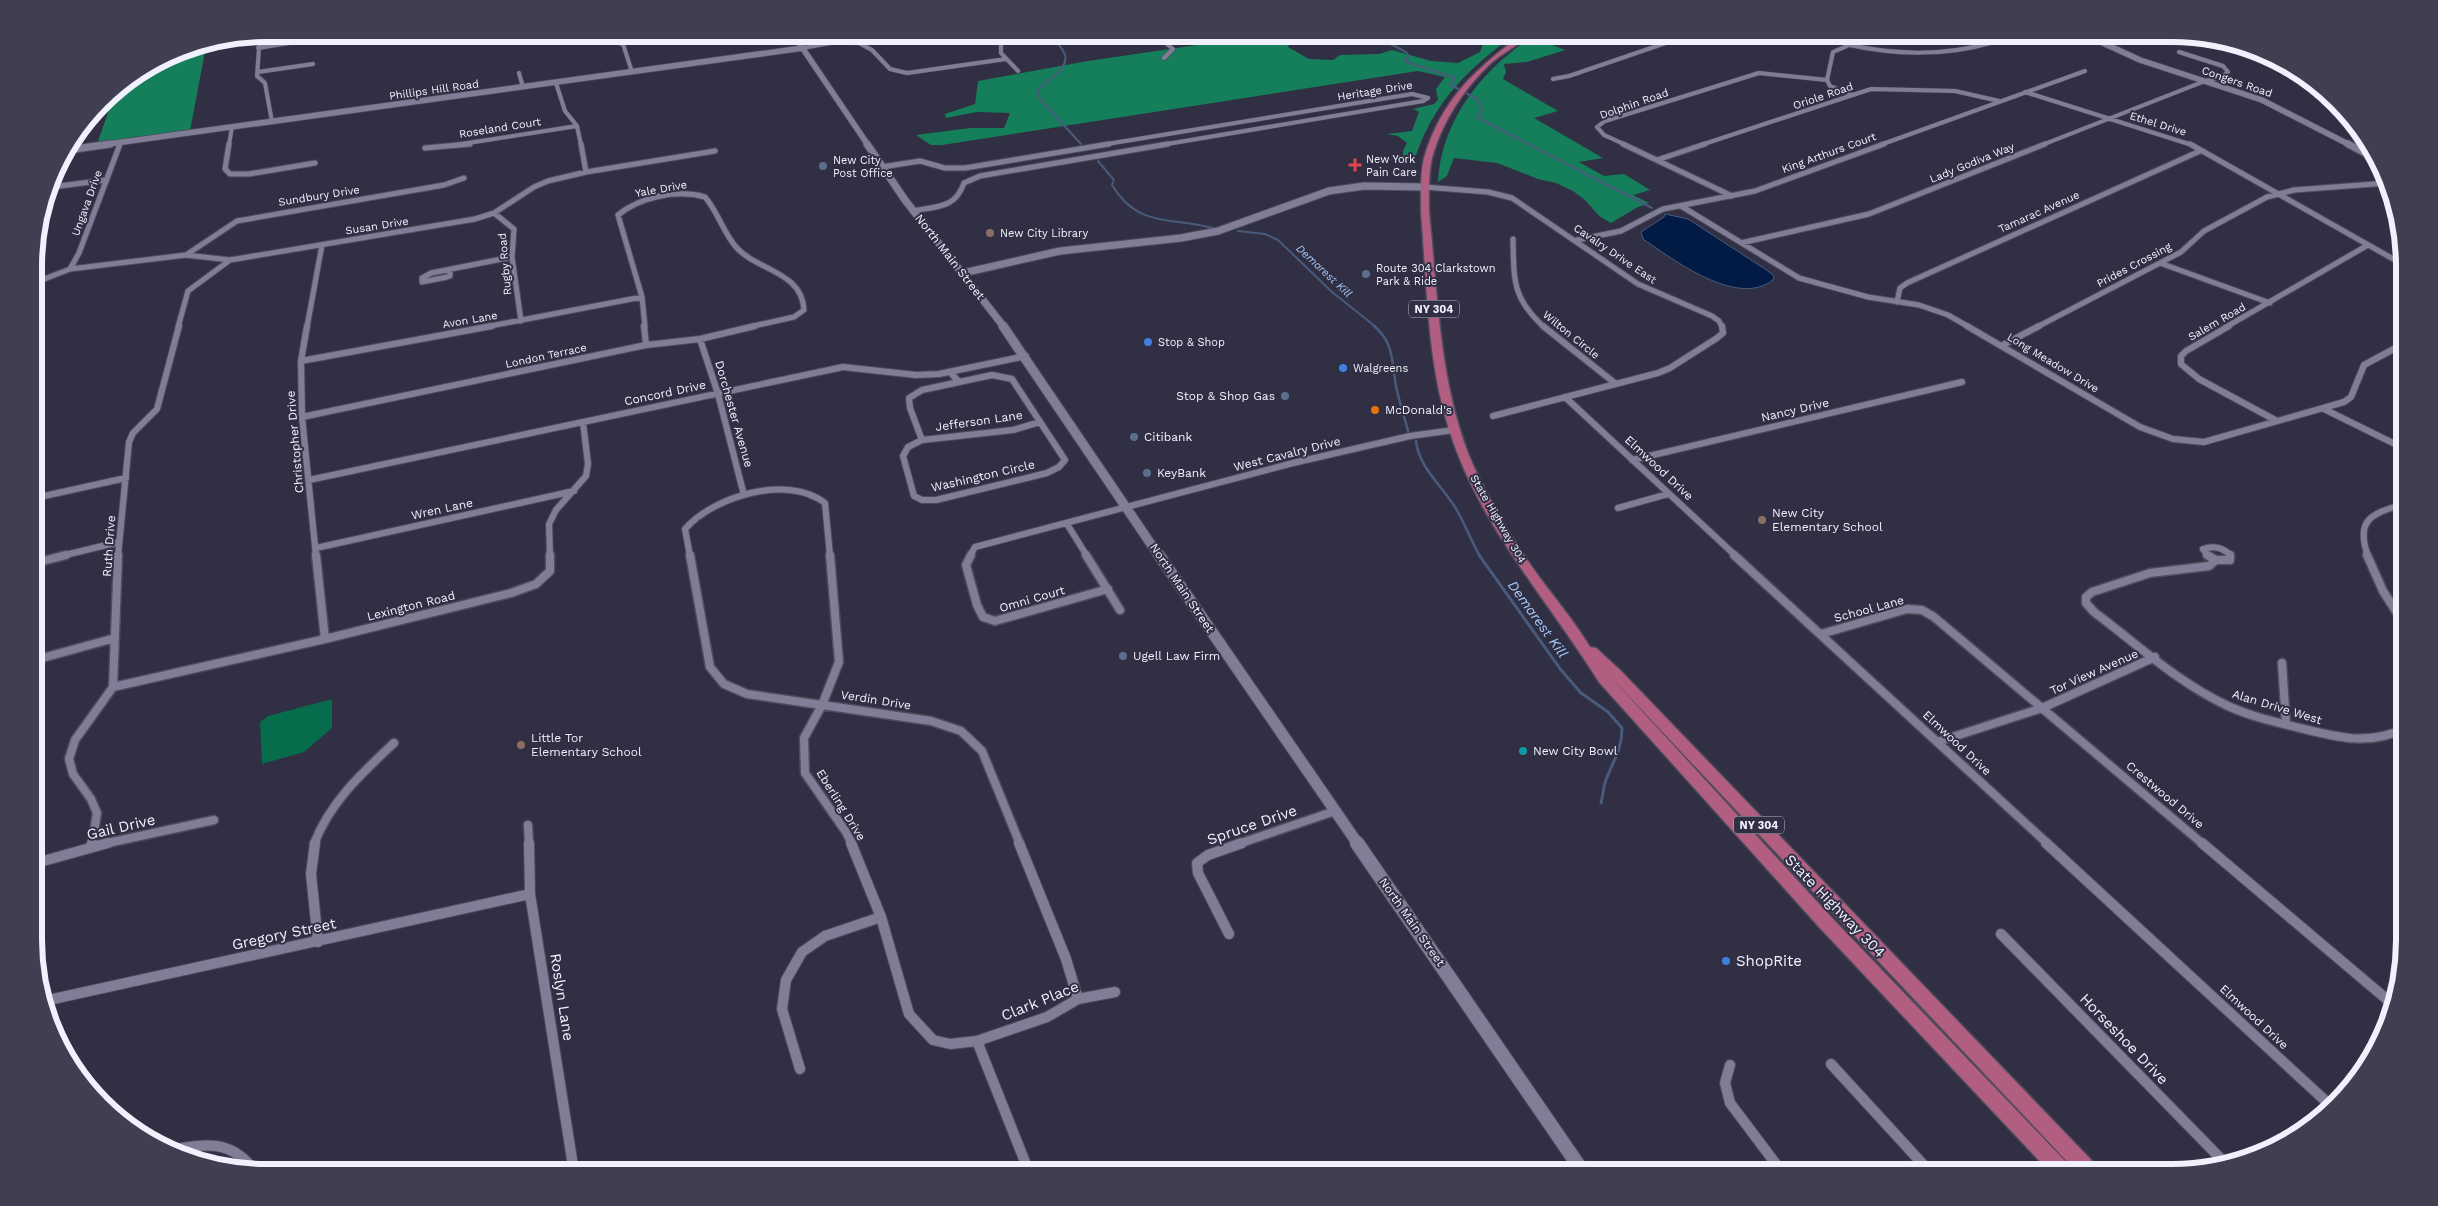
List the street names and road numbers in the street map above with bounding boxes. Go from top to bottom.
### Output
street label: Congers Road [2200,64,2274,100]
street label: Phillips Hill Road [388,77,480,103]
street label: Heritage Drive [1337,79,1413,103]
street label: Oriole Road [1791,80,1855,112]
street label: Dolphin Road [1598,86,1670,122]
street label: Ethel Drive [2128,109,2188,139]
street label: Roseland Court [458,115,542,141]
street label: King Arthurs Court [1780,130,1878,176]
street label: Lady Godiva Way [1928,140,2016,186]
street label: Ungava Drive [69,168,105,238]
street label: Yale Drive [634,178,688,200]
street label: Sundbury Drive [277,183,361,209]
street label: Tamarac Avenue [1996,188,2082,236]
street label: North Main Street [912,211,988,303]
street label: Susan Drive [345,215,409,237]
street label: Cavalry Drive East [1571,221,1659,287]
street label: Rugby Road [496,232,514,296]
street label: Prides Crossing [2094,240,2174,290]
road number: NY 304 [1409,300,1459,318]
street label: Salem Road [2186,300,2248,344]
street label: Wilton Circle [1540,308,1602,362]
street label: Avon Lane [441,309,499,331]
street label: Long Meadow Drive [2005,330,2101,396]
street label: London Terrace [504,341,588,371]
street label: Dorchester Avenue [712,359,756,469]
street label: Concord Drive [623,378,707,408]
street label: Christopher Drive [284,390,306,494]
street label: Nancy Drive [1760,395,1830,425]
street label: Jefferson Lane [935,408,1023,434]
street label: Elmwood Drive [1622,433,1696,503]
street label: West Cavalry Drive [1232,434,1342,474]
street label: Washington Circle [930,457,1036,495]
street label: State Highway 304 [1467,472,1529,566]
street label: Wren Lane [410,496,474,522]
street label: Ruth Drive [100,515,118,577]
street label: North Main Street [1147,541,1217,635]
street label: Omni Court [998,583,1066,615]
street label: Lexington Road [366,588,456,624]
street label: School Lane [1832,593,1906,625]
street label: Tor View Avenue [2048,646,2140,698]
street label: Alan Drive West [2231,687,2323,727]
street label: Verdin Drive [840,688,912,712]
street label: Elmwood Drive [1920,708,1994,778]
street label: Crestwood Drive [2123,758,2207,832]
street label: Eberling Drive [813,767,869,843]
street label: Spruce Drive [1205,801,1299,849]
street label: Gail Drive [85,810,157,844]
road number: NY 304 [1734,816,1784,834]
street label: State Highway 304 [1781,851,1889,961]
street label: North Main Street [1376,875,1448,969]
street label: Gregory Street [230,914,338,954]
street label: Roslyn Lane [546,952,578,1042]
street label: Clark Place [999,977,1081,1025]
street label: Elmwood Drive [2217,982,2291,1052]
street label: Horseshoe Drive [2076,990,2172,1088]

